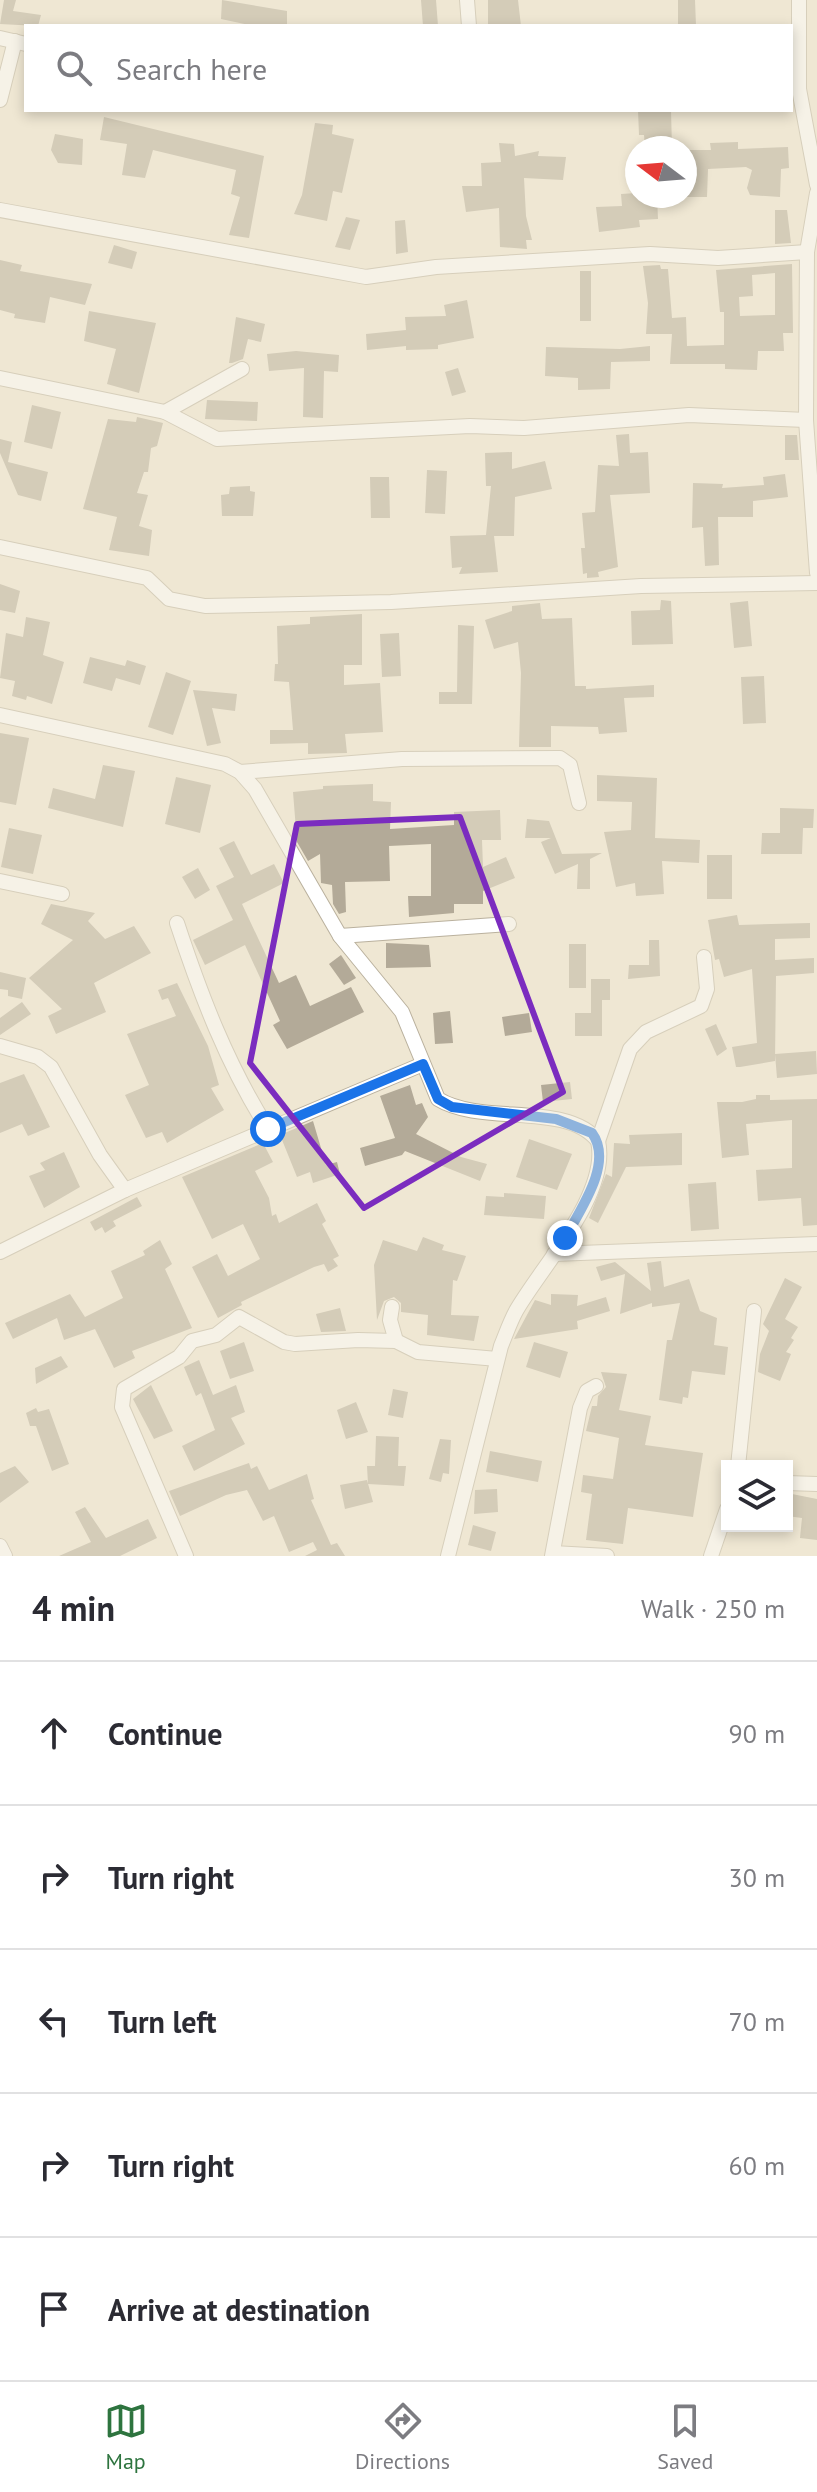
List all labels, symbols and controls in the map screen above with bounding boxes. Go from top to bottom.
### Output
search box [24,24,793,112]
icon: search [52,46,96,90]
text: Search here [116,49,267,88]
north arrow [625,136,697,208]
route start [250,1111,286,1147]
route end [547,1220,583,1256]
map controls [721,1460,793,1532]
button: layers [721,1460,793,1532]
text: 4 min [32,1586,115,1630]
text: Walk · 250 m [641,1592,785,1625]
icon: ahead [32,1711,76,1755]
text: Continue [108,1714,222,1753]
text: 90 m [729,1717,785,1750]
icon: right [32,1855,76,1899]
text: Turn right [108,1858,234,1897]
text: 30 m [729,1861,785,1894]
icon: left [32,1999,76,2043]
text: Turn left [108,2002,216,2041]
text: 70 m [729,2005,785,2038]
icon: right [32,2143,76,2187]
text: Turn right [108,2146,234,2185]
text: 60 m [729,2149,785,2182]
icon: arrive [32,2287,76,2331]
text: Arrive at destination [108,2290,370,2329]
tab: Map [104,2399,148,2475]
tab: Directions [355,2399,450,2475]
tab: Saved [657,2399,713,2475]

